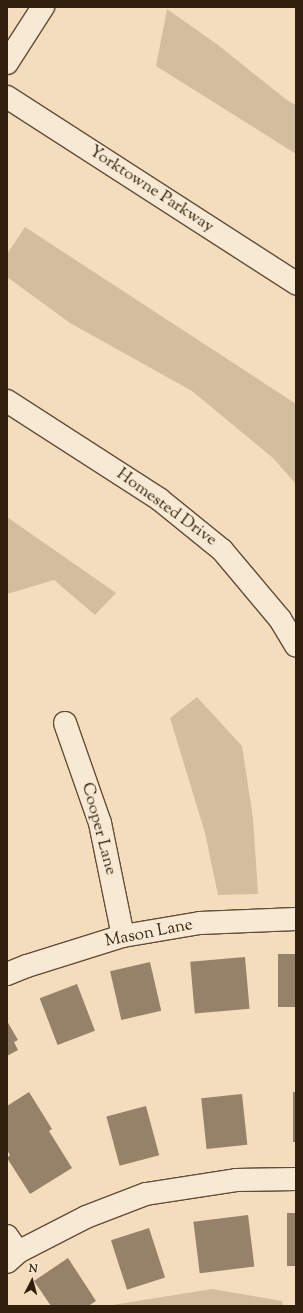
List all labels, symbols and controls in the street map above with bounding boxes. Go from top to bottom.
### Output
street label: Yorktowne Parkway [85,142,217,238]
street label: Homested Drive [112,465,220,551]
street label: Cooper Lane [76,781,120,877]
street label: Mason Lane [103,915,195,953]
north arrow [12,1261,52,1301]
text: N [28,1261,38,1277]

